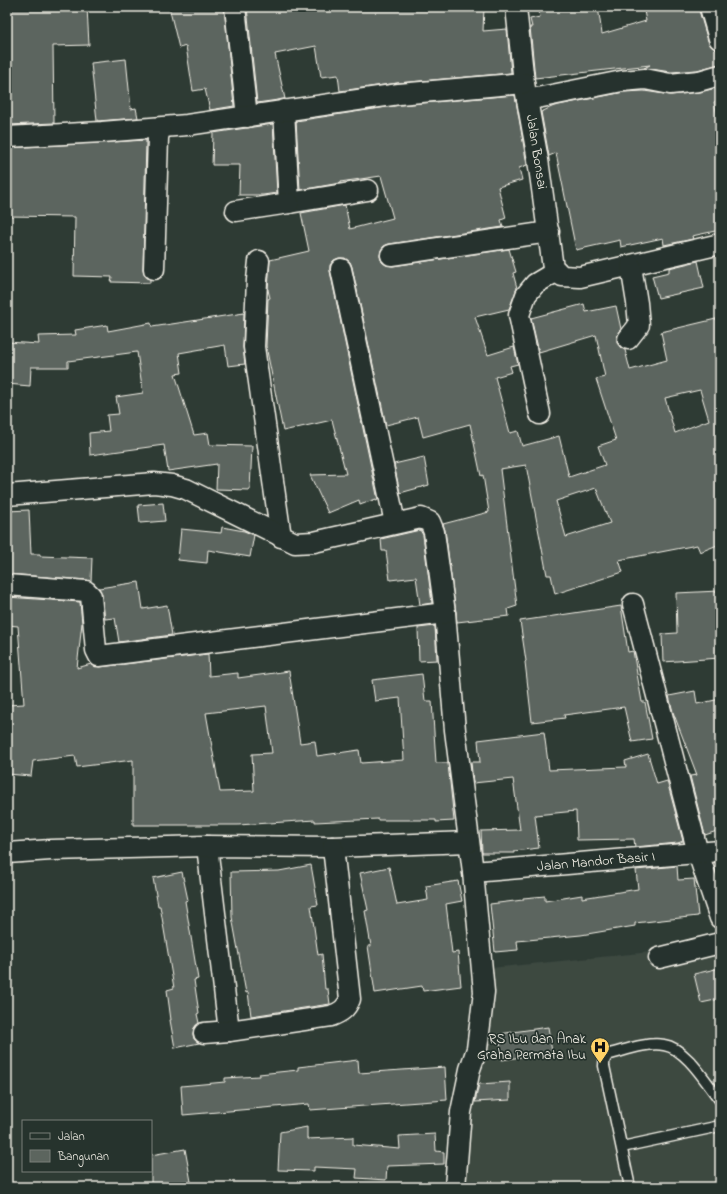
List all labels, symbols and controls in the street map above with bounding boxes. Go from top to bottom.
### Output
street label: Jalan Bonsai [520,113,552,191]
street label: Jalan Mandor Basir I [536,846,656,878]
place label: RS Ibu dan Anak Graha Permata Ibu [477,1029,587,1066]
hospital icon: RS Ibu dan Anak Graha Permata Ibu [589,1036,611,1064]
legend [22,1120,152,1172]
text: Jalan [58,1128,85,1146]
text: Bangunan [57,1148,109,1167]

